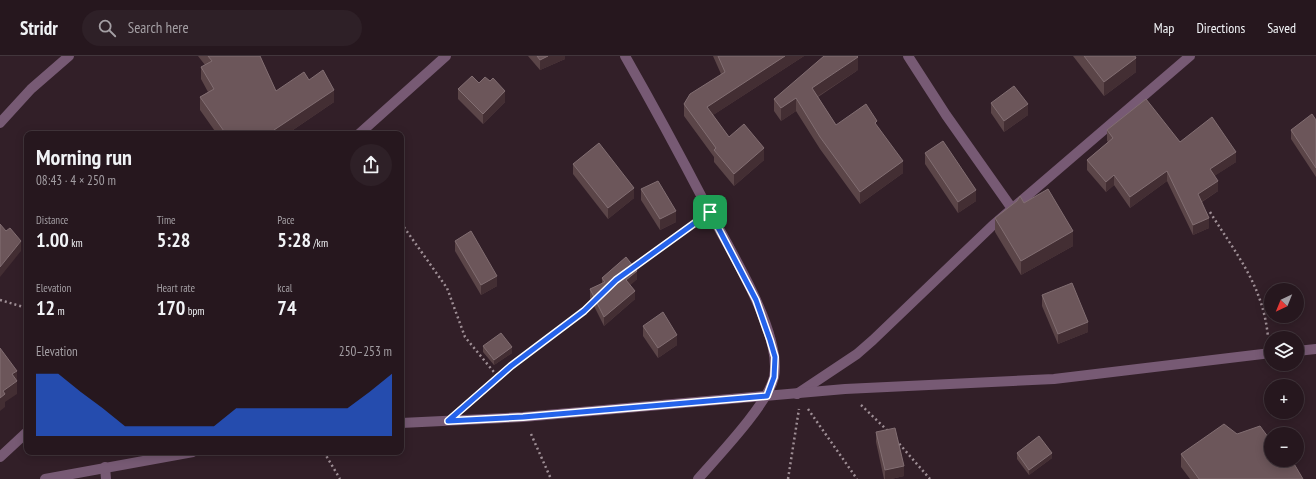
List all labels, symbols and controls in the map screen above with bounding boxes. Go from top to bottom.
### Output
search box [82,10,362,46]
text: Stridr [20,16,58,40]
icon: search [96,17,118,39]
text: Search here [128,18,189,37]
text: Map [1154,19,1174,37]
text: Directions [1196,19,1245,37]
text: Saved [1267,19,1296,37]
text: Morning run [36,143,132,171]
button: share [350,144,392,186]
text: 08:43 · 4 × 250 m [36,172,116,189]
pin [693,195,727,229]
icon: arrive [699,201,721,223]
text: Distance [36,213,68,227]
text: Time [157,213,176,227]
text: Pace [277,213,295,227]
text: 1.00 [36,227,69,253]
text: 5:28 [157,227,190,253]
text: 5:28 [277,227,311,253]
text: km [69,236,83,250]
text: /km [311,236,328,250]
text: Elevation [36,281,71,295]
text: Heart rate [157,281,195,295]
text: kcal [277,281,292,295]
north arrow [1264,283,1304,323]
map controls [1264,283,1304,467]
text: 12 [36,295,55,321]
text: 170 [157,295,185,321]
text: 74 [277,295,296,321]
text: m [55,304,65,318]
text: bpm [185,304,204,318]
button: layers [1264,331,1304,371]
text: Elevation [36,343,78,360]
text: 250–253 m [339,343,392,360]
button: + [1264,379,1304,419]
button: − [1264,427,1304,467]

